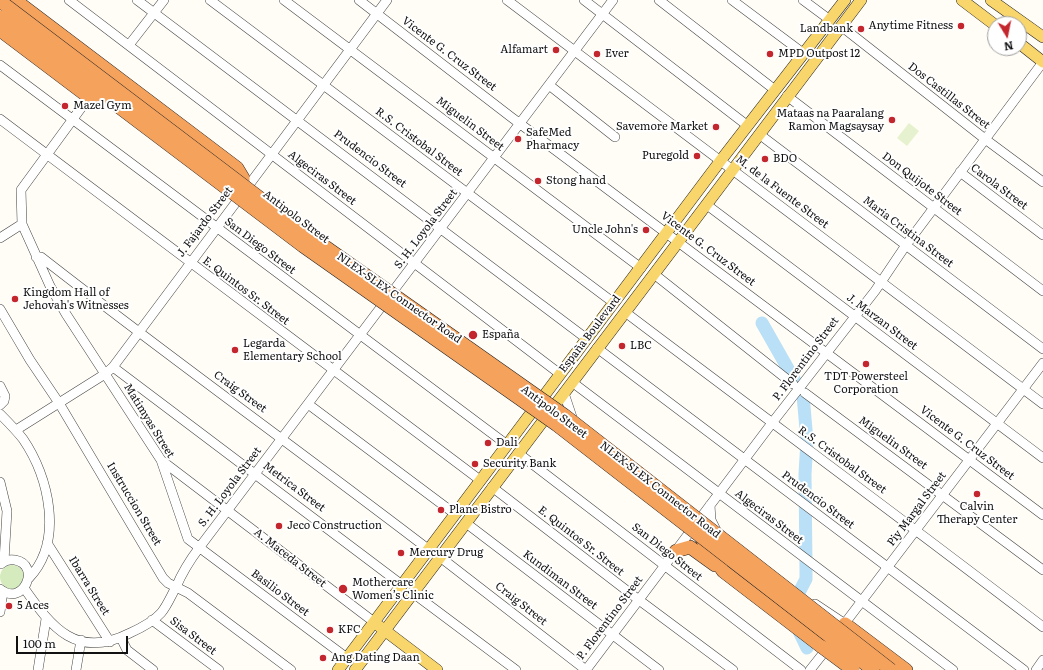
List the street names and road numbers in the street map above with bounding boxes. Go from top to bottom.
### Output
street label: Vicente G. Cruz Street [399,14,499,94]
street label: Dos Castillas Street [906,60,992,132]
street label: Miguelin Street [433,94,507,154]
street label: R.S. Cristobal Street [373,105,465,179]
street label: Prudencio Street [331,127,409,191]
street label: Algeciras Street [285,148,359,208]
street label: Don Quijote Street [879,150,965,218]
street label: M. de la Fuente Street [733,153,831,231]
street label: Carola Street [968,161,1030,213]
street label: J. Fajardo Street [174,184,236,260]
street label: S. H. Loyola Street [392,187,460,271]
street label: Antipolo Street [260,188,332,246]
street label: Maria Cristina Street [860,194,956,270]
street label: Vicente G. Cruz Street [658,209,758,289]
street label: San Diego Street [222,215,298,277]
street label: NLEX-SLEX Connector Road [334,250,464,346]
street label: E. Quintos Sr. Street [200,254,292,328]
street label: J. Marzan Street [844,291,920,353]
street label: España Boulevard [557,293,623,375]
street label: P. Florentino Street [770,315,842,403]
street label: Craig Street [211,368,269,416]
street label: Matimyas Street [121,381,177,461]
street label: Antipolo Street [518,383,590,441]
street label: Vicente G. Cruz Street [917,403,1017,483]
street label: Miguelin Street [856,414,930,472]
street label: R.S. Cristobal Street [795,424,889,496]
street label: NLEX-SLEX Connector Road [597,439,723,541]
street label: S. H. Loyola Street [196,445,264,529]
street label: Metrica Street [260,459,328,515]
street label: Instruccion Street [104,460,164,548]
street label: Prudencio Street [779,468,857,532]
street label: Piy Margal Street [885,469,949,549]
street label: Algeciras Street [732,487,806,547]
street label: E. Quintos Sr. Street [535,503,627,579]
street label: San Diego Street [629,520,705,584]
street label: A. Maceda Street [251,526,329,590]
street label: Kundiman Street [520,548,600,612]
street label: Ibarra Street [66,554,112,618]
street label: Basilio Street [248,567,312,619]
street label: P. Florentino Street [574,574,646,662]
street label: Craig Street [492,580,550,628]
street label: Sisa Street [167,614,219,658]

